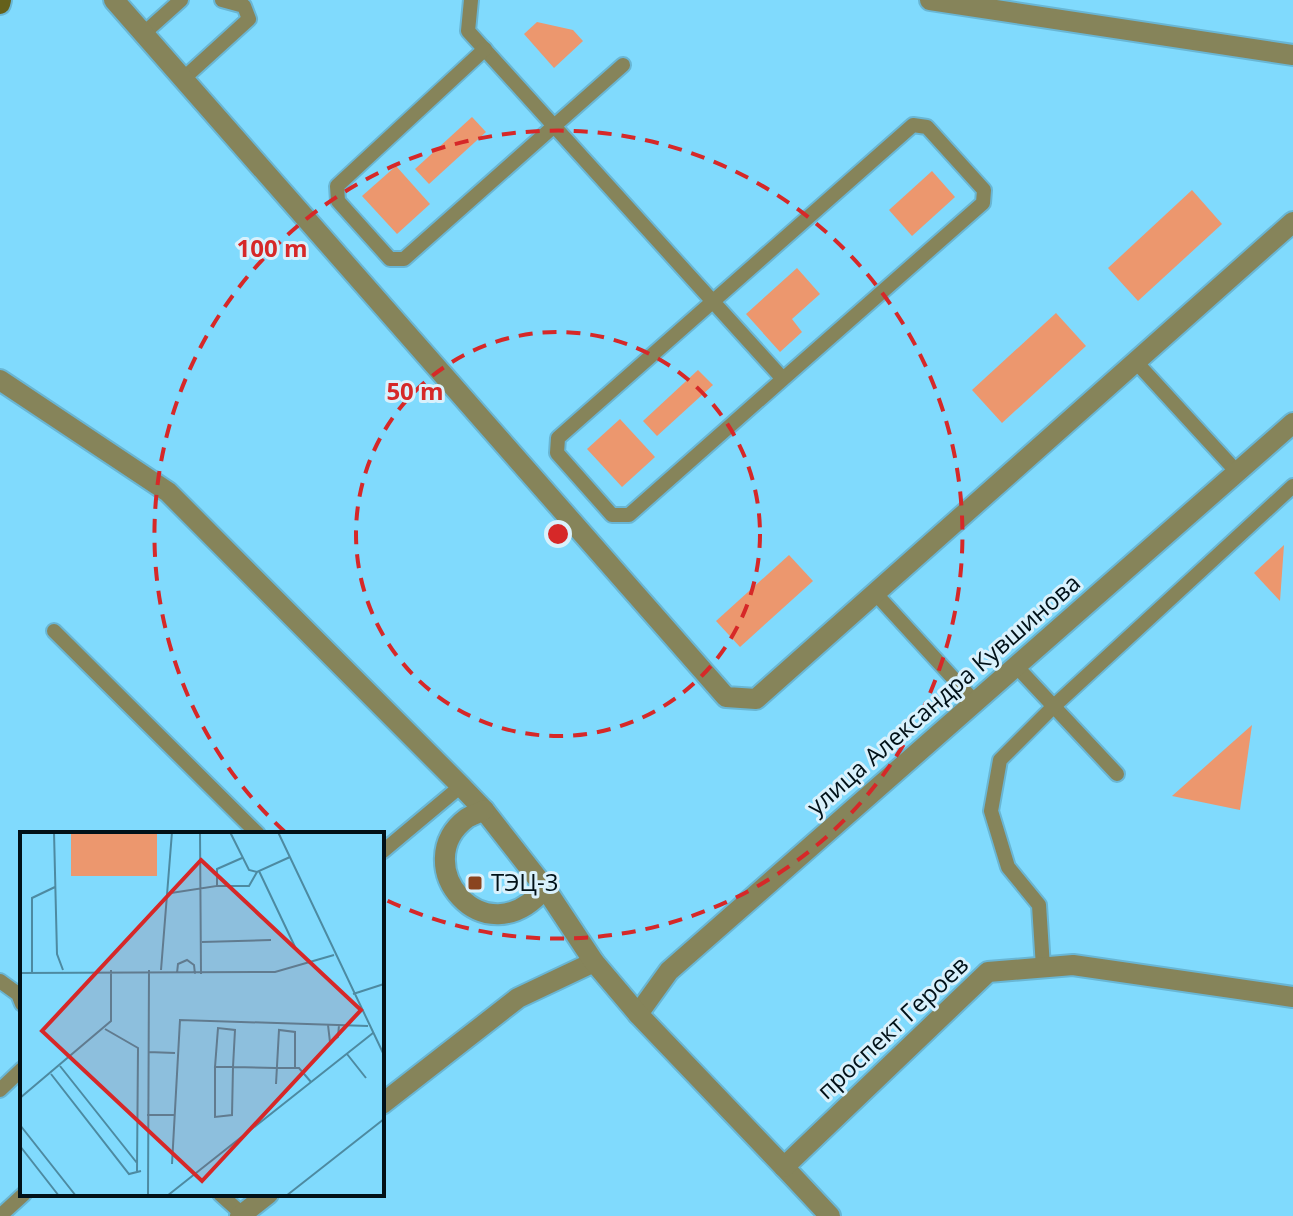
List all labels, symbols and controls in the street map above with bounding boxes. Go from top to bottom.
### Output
text: 100 m [237,231,307,264]
text: 50 m [386,374,444,407]
centre of rings [544,520,572,548]
street label: улица Александра Кувшинова [799,566,1087,822]
inset map [20,832,384,1196]
place label: ТЭЦ-3 [491,865,559,898]
marker: ТЭЦ-3 [466,874,484,892]
street label: проспект Героев [809,948,975,1106]

